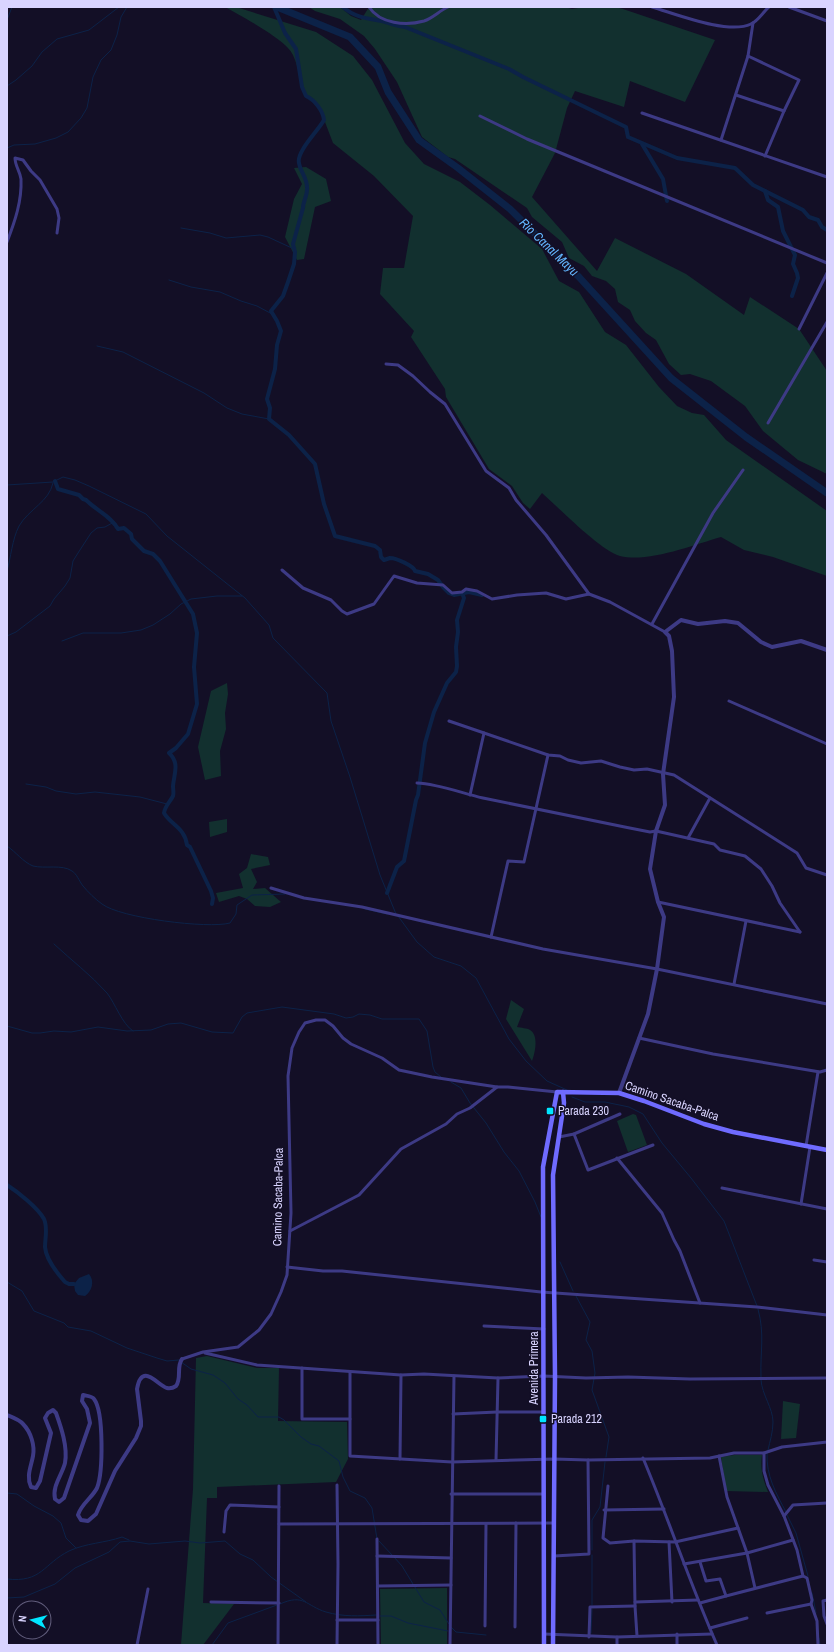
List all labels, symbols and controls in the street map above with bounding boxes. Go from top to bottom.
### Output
water label: Rio Canal Mayu [516,214,582,280]
street label: Camino Sacaba-Palca [623,1077,722,1125]
place label: Parada 230 [558,1103,609,1119]
marker: Parada 230 [545,1106,555,1116]
street label: Camino Sacaba-Palca [269,1147,287,1246]
street label: Avenida Primera [526,1331,542,1406]
place label: Parada 212 [551,1411,602,1427]
marker: Parada 212 [538,1414,548,1424]
north arrow [12,1600,52,1640]
text: N [15,1615,29,1623]

